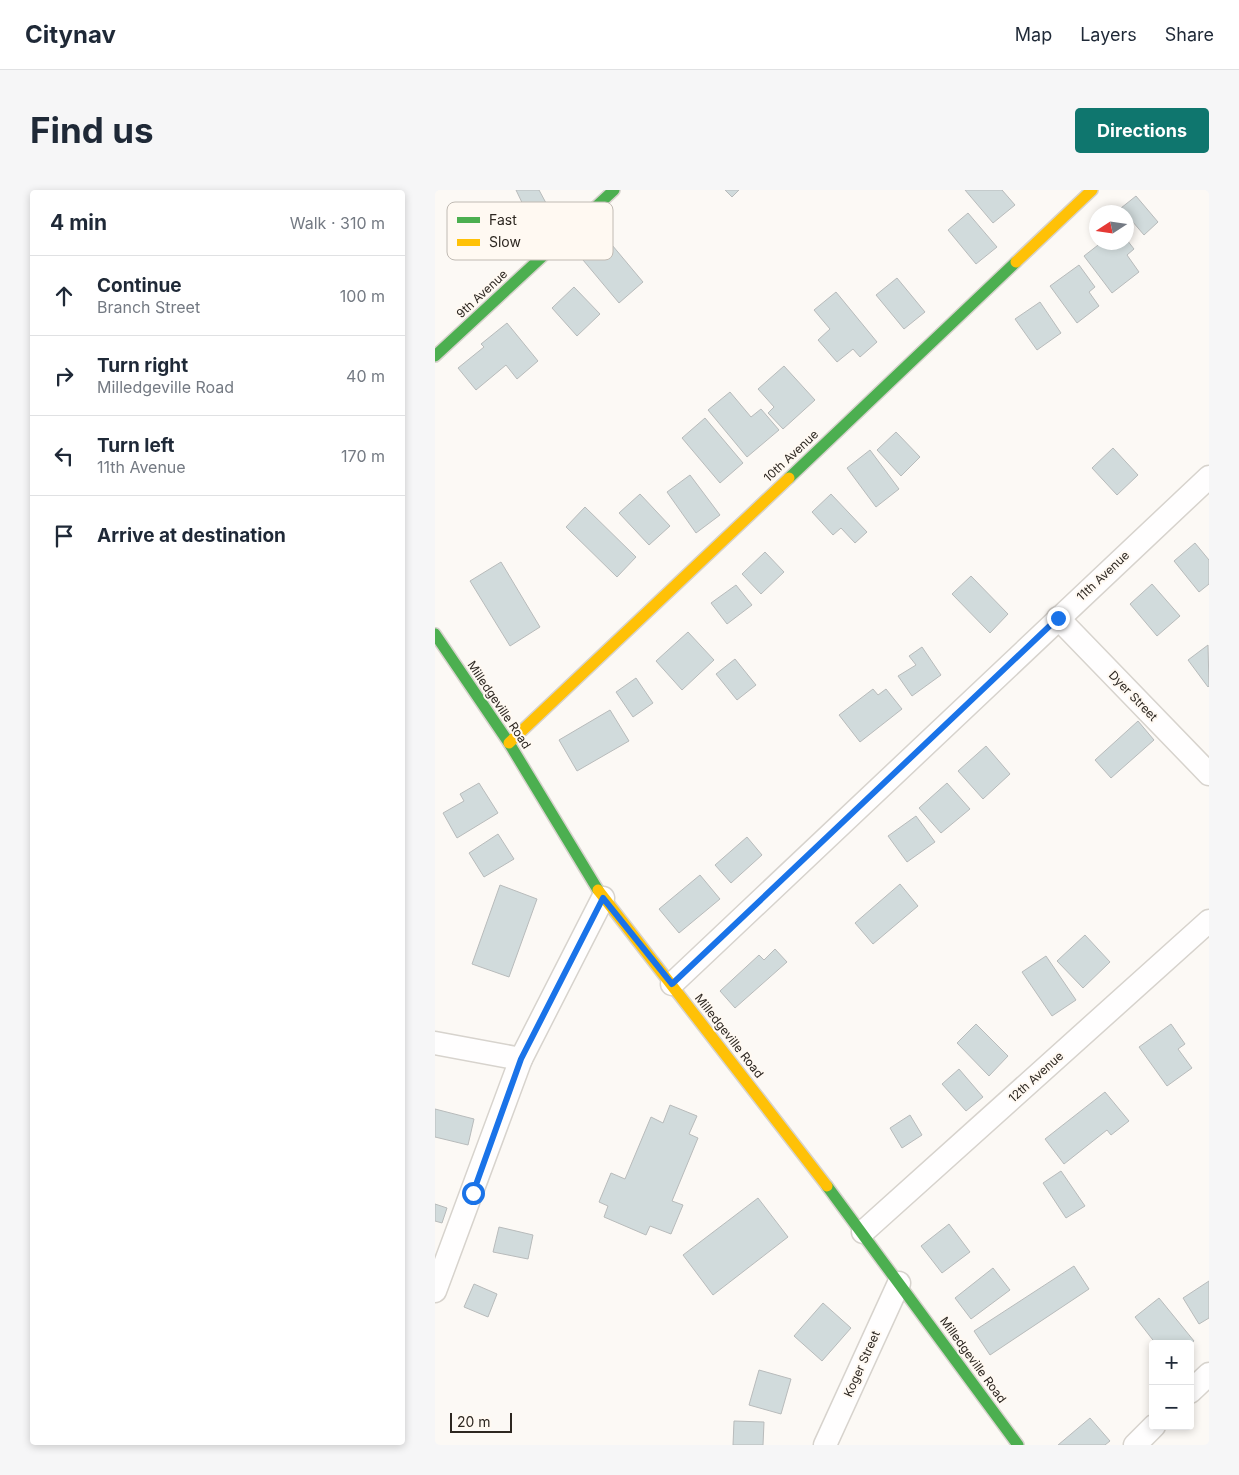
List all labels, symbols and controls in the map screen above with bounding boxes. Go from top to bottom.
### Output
text: Citynav [25,20,116,49]
text: Map [1015,24,1052,45]
text: Layers [1080,24,1137,45]
text: Share [1165,24,1214,45]
button: Directions [1075,108,1209,153]
text: Find us [30,109,154,151]
legend [447,202,613,260]
north arrow [1089,205,1134,250]
text: 4 min [50,210,107,235]
text: Fast [489,211,517,228]
text: Walk · 310 m [290,213,385,233]
text: Slow [489,233,521,250]
street label: 9th Avenue [453,266,510,321]
text: Continue [97,274,182,297]
icon: ahead [50,282,78,310]
text: 100 m [340,286,385,306]
text: Branch Street [97,297,200,317]
text: Turn right [97,354,188,377]
icon: right [50,362,78,390]
text: 40 m [346,366,385,386]
text: Milledgeville Road [97,377,234,397]
street label: 10th Avenue [760,427,821,485]
text: Turn left [97,434,175,457]
icon: left [50,442,78,470]
text: 170 m [341,446,385,466]
text: 11th Avenue [97,457,186,477]
icon: arrive [50,522,78,550]
text: Arrive at destination [97,524,286,547]
street label: 11th Avenue [1073,547,1132,604]
route end [1047,607,1070,630]
street label: Milledgeville Road [464,658,534,752]
street label: Dyer Street [1106,667,1161,724]
street label: Milledgeville Road [692,991,767,1081]
street label: 12th Avenue [1005,1048,1066,1105]
route start [462,1182,485,1205]
street label: Milledgeville Road [937,1314,1010,1406]
street label: Koger Street [840,1328,883,1399]
map controls [1149,1340,1194,1430]
button: + [1149,1340,1194,1385]
button: − [1149,1385,1194,1430]
scale bar [450,1410,513,1433]
text: 20 m [457,1413,491,1430]

